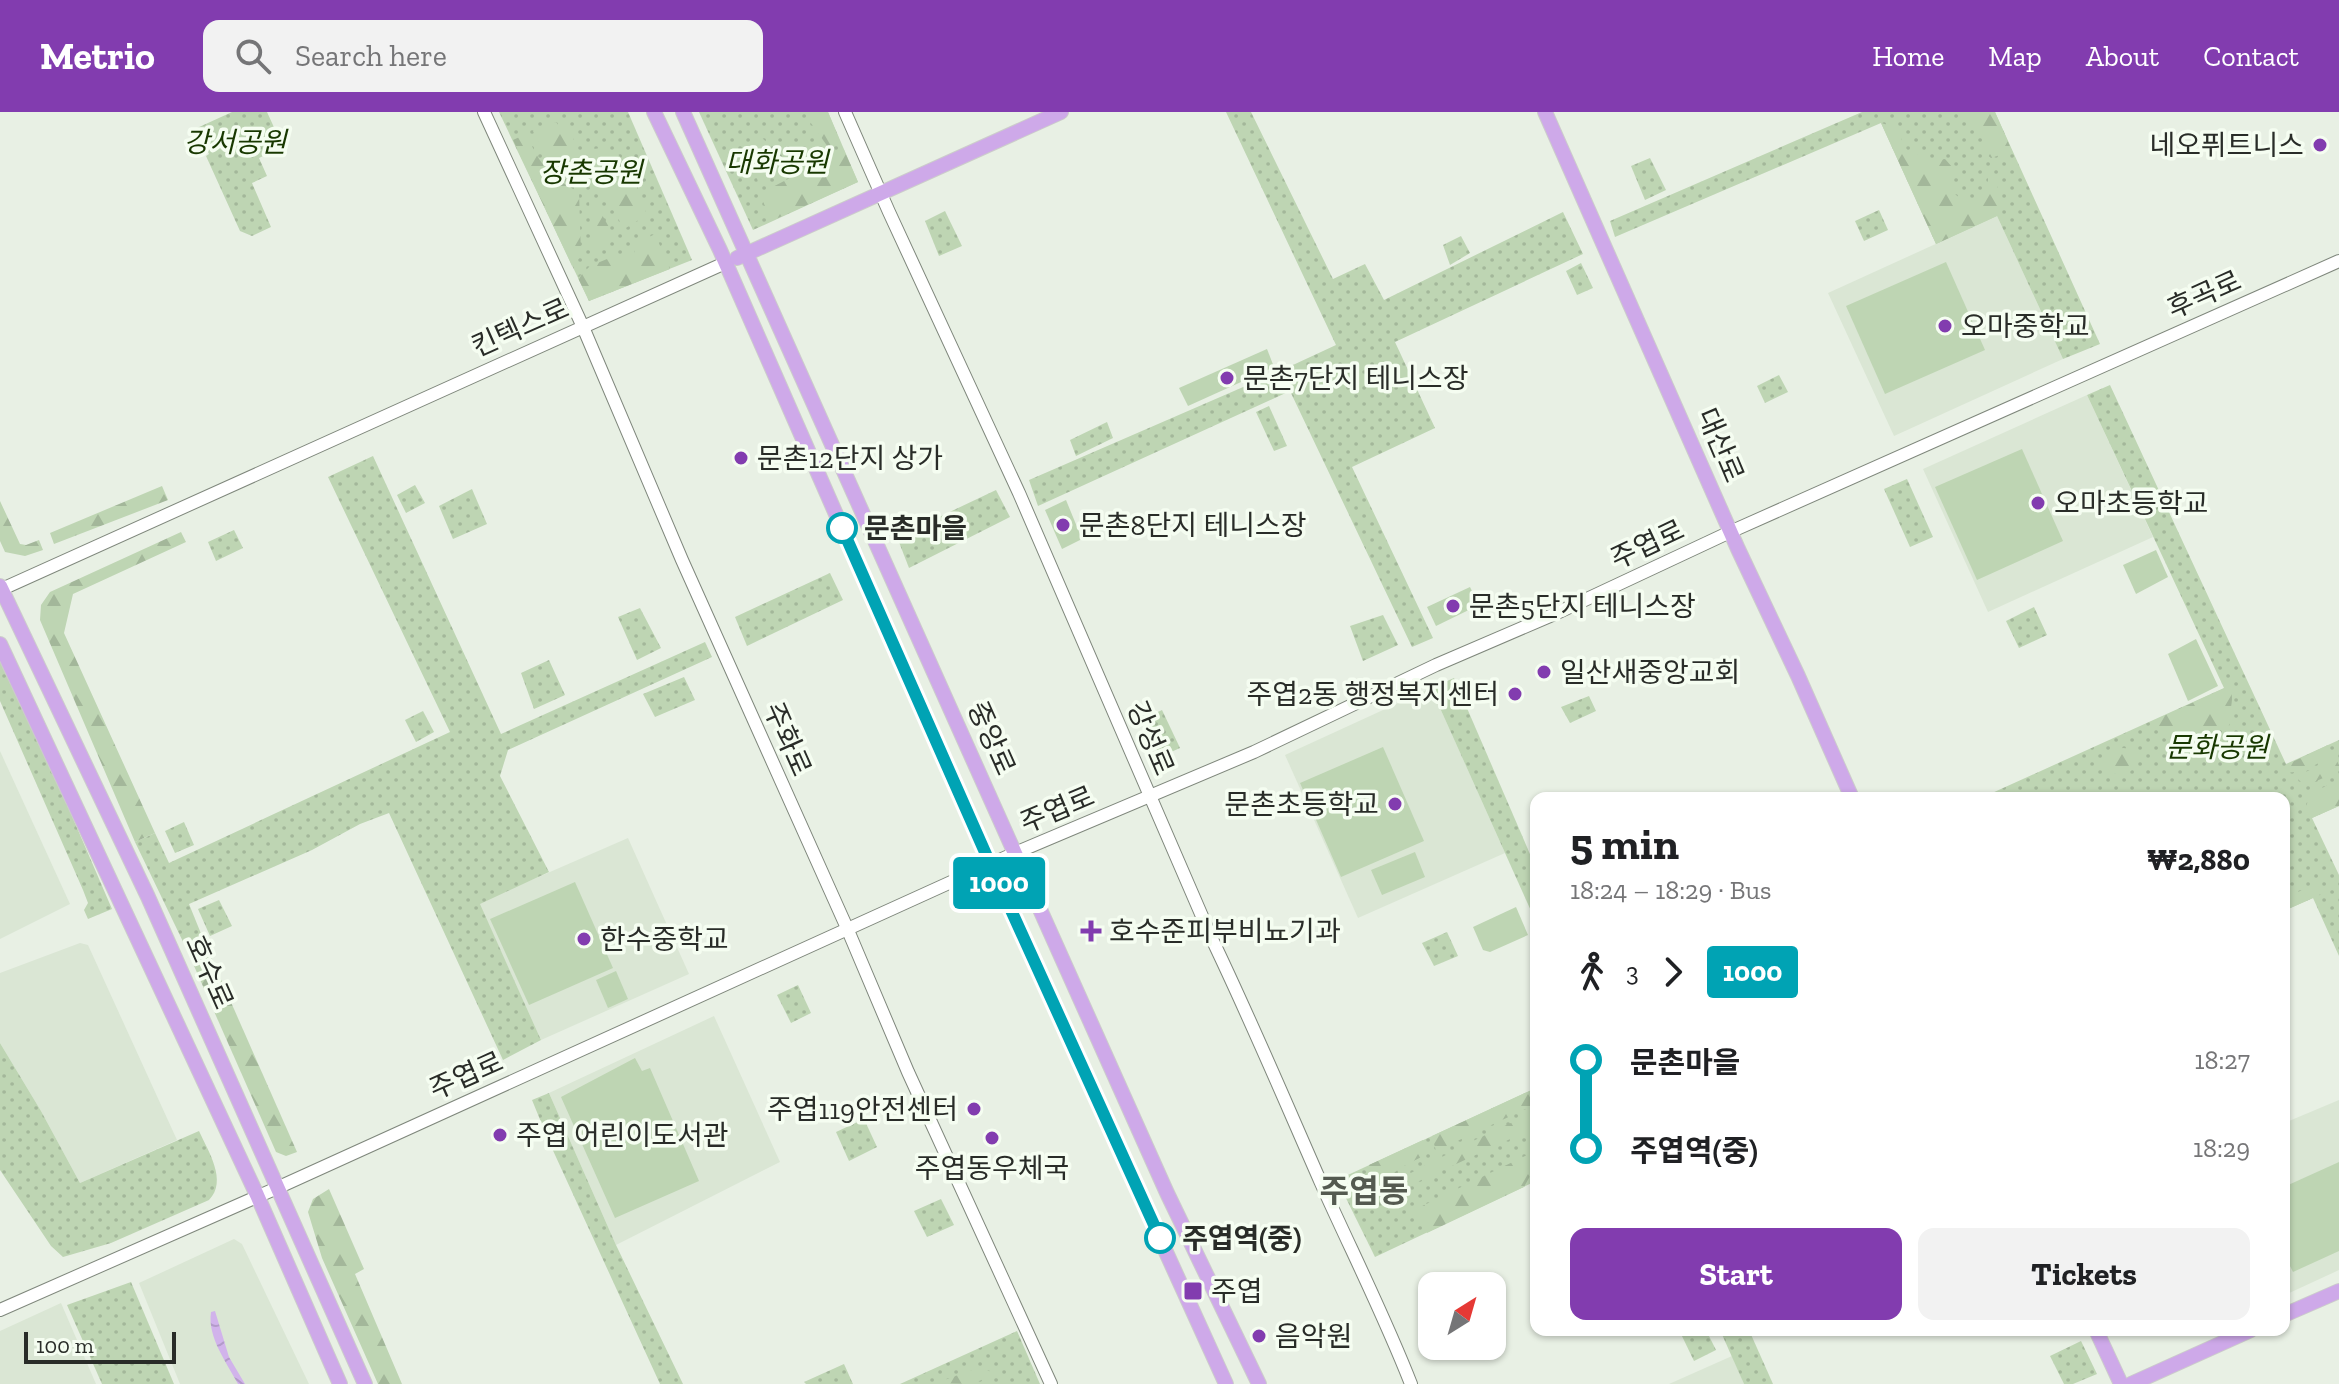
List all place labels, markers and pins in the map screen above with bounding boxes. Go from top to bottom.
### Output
place label: 네오퓌트니스 [2149,129,2304,162]
marker: 네오퓌트니스 [2311,136,2329,154]
place label: 오마중학교 [1961,310,2090,343]
marker: 오마중학교 [1936,317,1954,335]
place label: 문촌7단지 테니스장 [1243,362,1469,395]
marker: 문촌7단지 테니스장 [1218,369,1236,387]
place label: 문촌12단지 상가 [757,442,943,475]
marker: 문촌12단지 상가 [732,449,750,467]
place label: 오마초등학교 [2054,487,2209,520]
marker: 오마초등학교 [2029,494,2047,512]
place label: 문촌8단지 테니스장 [1079,509,1307,542]
place label: 문촌마을 [864,512,967,545]
marker: 문촌마을 [827,513,857,543]
marker: 문촌8단지 테니스장 [1054,516,1072,534]
place label: 문촌5단지 테니스장 [1469,590,1696,623]
marker: 문촌5단지 테니스장 [1444,597,1462,615]
place label: 일산새중앙교회 [1560,656,1740,689]
marker: 일산새중앙교회 [1535,663,1553,681]
place label: 주엽2동 행정복지센터 [1246,678,1499,711]
marker: 주엽2동 행정복지센터 [1506,685,1524,703]
place label: 문촌초등학교 [1224,788,1379,821]
marker: 문촌초등학교 [1386,795,1404,813]
place label: 호수준피부비뇨기과 [1109,915,1341,948]
marker: 호수준피부비뇨기과 [1080,920,1102,942]
place label: 한수중학교 [600,923,729,956]
marker: 한수중학교 [575,930,593,948]
place label: 주엽119안전센터 [767,1093,958,1126]
marker: 주엽119안전센터 [965,1100,983,1118]
place label: 주엽 어린이도서관 [516,1119,728,1152]
marker: 주엽 어린이도서관 [491,1126,509,1144]
marker: 주엽동우체국 [983,1129,1001,1147]
place label: 주엽동우체국 [915,1152,1069,1185]
place label: 주엽역(중) [1182,1222,1301,1255]
marker: 주엽역(중) [1145,1223,1175,1253]
place label: 주엽 [1211,1275,1263,1308]
marker: 주엽 [1182,1280,1204,1302]
place label: 음악원 [1275,1320,1352,1353]
marker: 음악원 [1250,1327,1268,1345]

